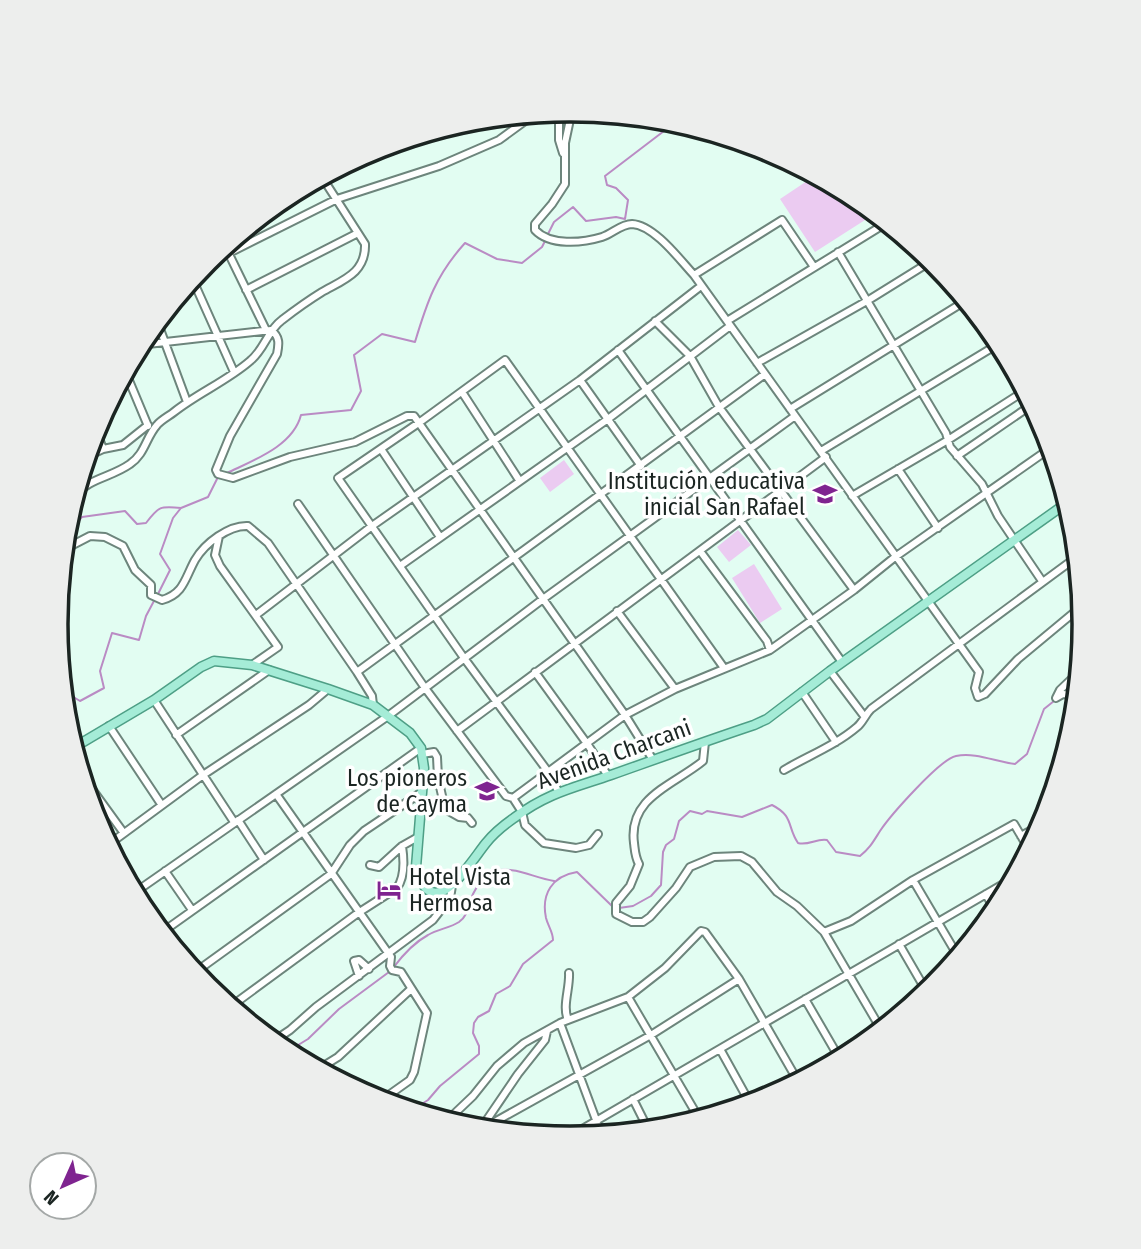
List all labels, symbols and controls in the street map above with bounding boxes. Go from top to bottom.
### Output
place label: Institución educativa inicial San Rafael [608,467,805,521]
school or university icon: Institución educativa inicial San Rafael [811,480,839,508]
street label: Avenida Charcani [533,713,695,795]
place label: Los pioneros de Cayma [347,764,467,818]
school or university icon: Los pioneros de Cayma [473,777,501,805]
place label: Hotel Vista Hermosa [409,863,511,917]
hotel icon: Hotel Vista Hermosa [375,876,403,904]
north arrow [28,1151,98,1221]
text: N [39,1186,63,1210]

